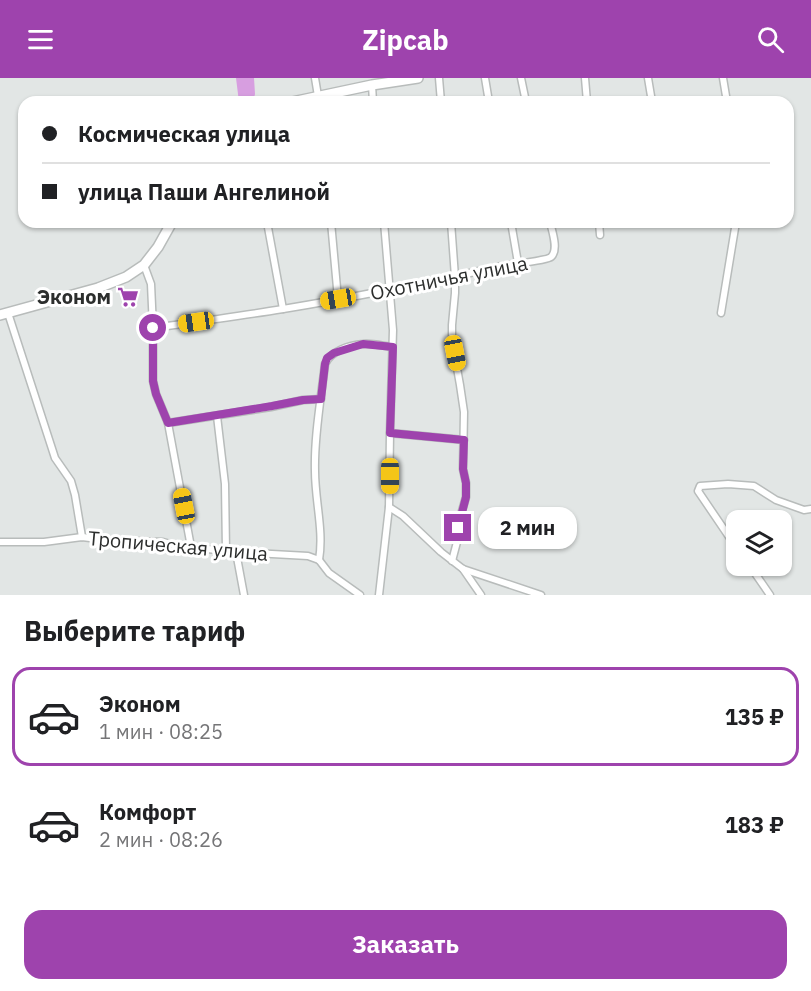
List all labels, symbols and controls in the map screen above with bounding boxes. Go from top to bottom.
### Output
text: Zipcab [362,22,449,57]
icon: menu [24,23,57,56]
icon: search [754,23,787,56]
text: Космическая улица [78,119,290,148]
text: улица Паши Ангелиной [78,177,330,206]
street label: Охотничья улица [368,249,530,306]
place label: Эконом [37,283,111,310]
supermarket icon: Эконом [116,285,140,309]
car [319,287,357,311]
car [177,311,215,333]
route start [139,314,166,341]
car [443,334,467,372]
car [381,458,399,494]
car [172,487,196,525]
callout: 2 мин [479,507,578,549]
map controls [726,510,792,576]
button: layers [726,510,792,576]
route end [444,514,471,541]
text: 2 мин [500,514,555,541]
street label: Тропическая улица [87,524,270,567]
text: Выберите тариф [24,613,245,648]
text: Эконом [99,689,181,718]
icon: car [27,690,81,744]
text: 135 ₽ [725,702,784,731]
text: 1 мин · 08:25 [99,718,223,745]
text: Комфорт [99,797,196,826]
icon: car [27,798,81,852]
text: 183 ₽ [725,810,784,839]
text: 2 мин · 08:26 [99,826,223,853]
button: Заказать [24,910,787,979]

